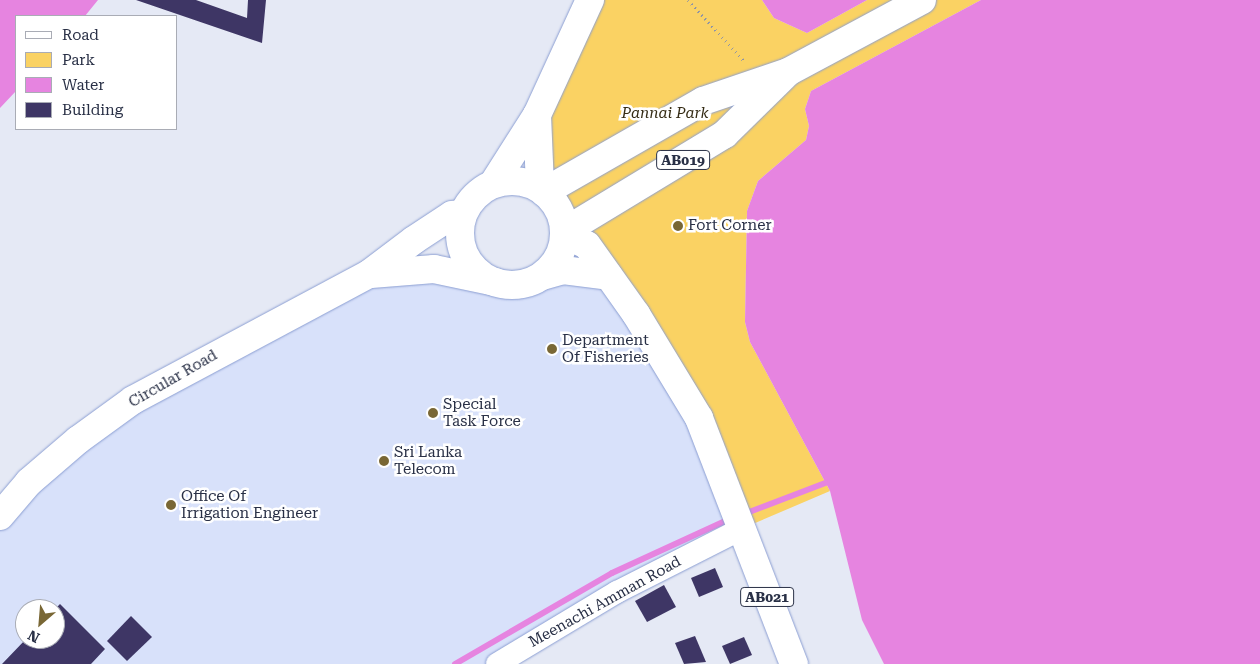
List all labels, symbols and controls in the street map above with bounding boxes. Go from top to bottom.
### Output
legend [15,15,178,130]
text: Road [62,26,99,44]
text: Park [62,51,95,69]
text: Water [62,76,104,94]
text: Building [62,101,123,119]
park label: Pannai Park [621,105,709,123]
road number: AB019 [656,148,710,172]
place label: Fort Corner [688,217,772,235]
marker: Fort Corner [672,220,684,232]
place label: Department Of Fisheries [562,331,649,366]
marker: Department Of Fisheries [546,343,558,355]
street label: Circular Road [126,346,220,412]
place label: Special Task Force [443,395,521,430]
marker: Special Task Force [427,407,439,419]
place label: Sri Lanka Telecom [394,443,462,478]
marker: Sri Lanka Telecom [378,455,390,467]
place label: Office Of Irrigation Engineer [181,487,318,522]
marker: Office Of Irrigation Engineer [165,499,177,511]
street label: Meenachi Amman Road [526,553,684,651]
road number: AB021 [740,586,794,608]
north arrow [15,599,65,649]
text: N [25,627,42,646]

